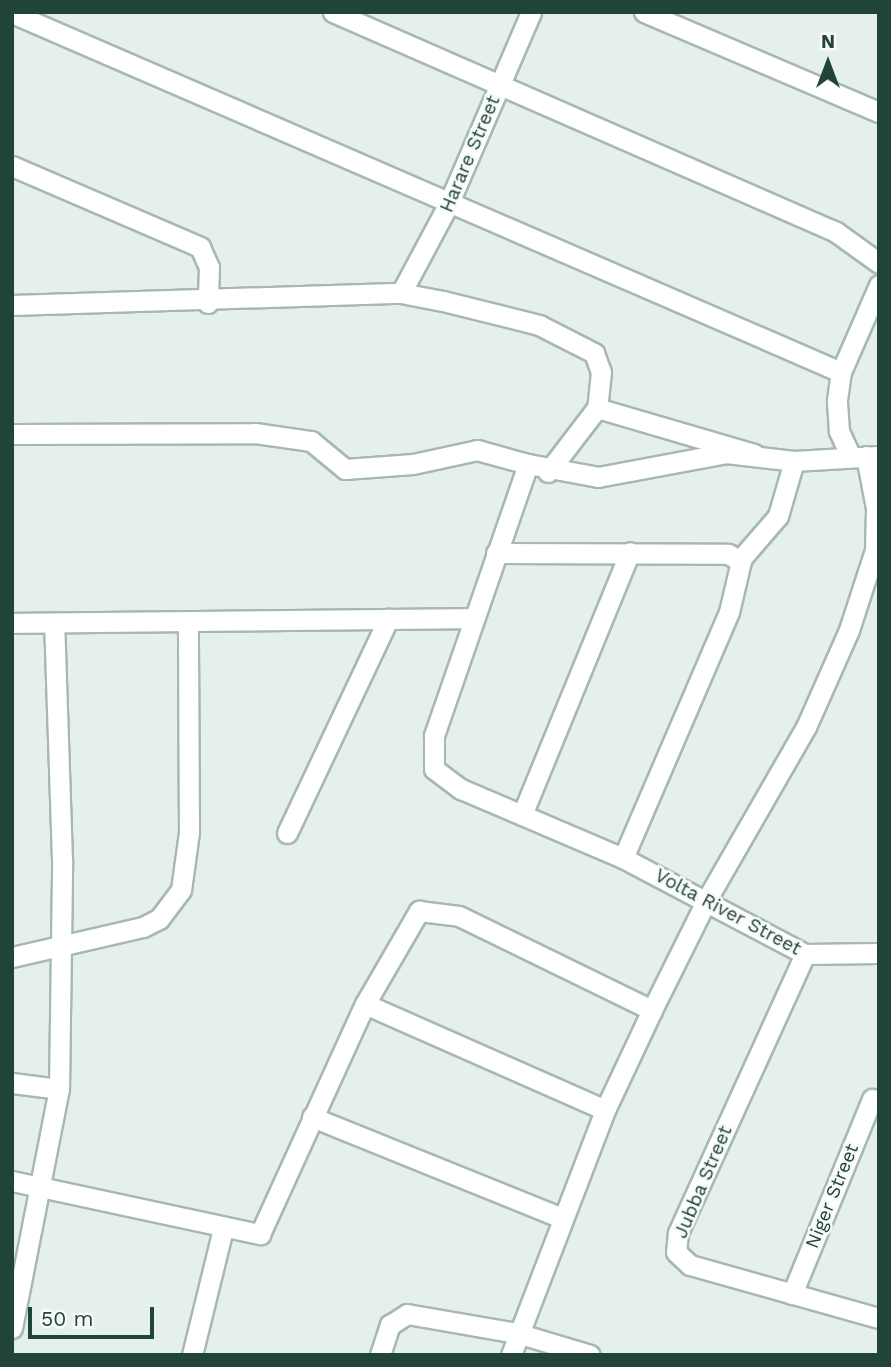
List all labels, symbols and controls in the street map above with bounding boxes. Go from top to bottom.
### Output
north arrow [793,28,863,98]
text: N [821,30,835,53]
street label: Harare Street [435,92,505,216]
street label: Volta River Street [651,864,805,960]
street label: Jubba Street [669,1122,737,1242]
street label: Niger Street [801,1140,863,1252]
scale bar [32,1294,158,1338]
text: 50 m [41,1306,93,1331]

